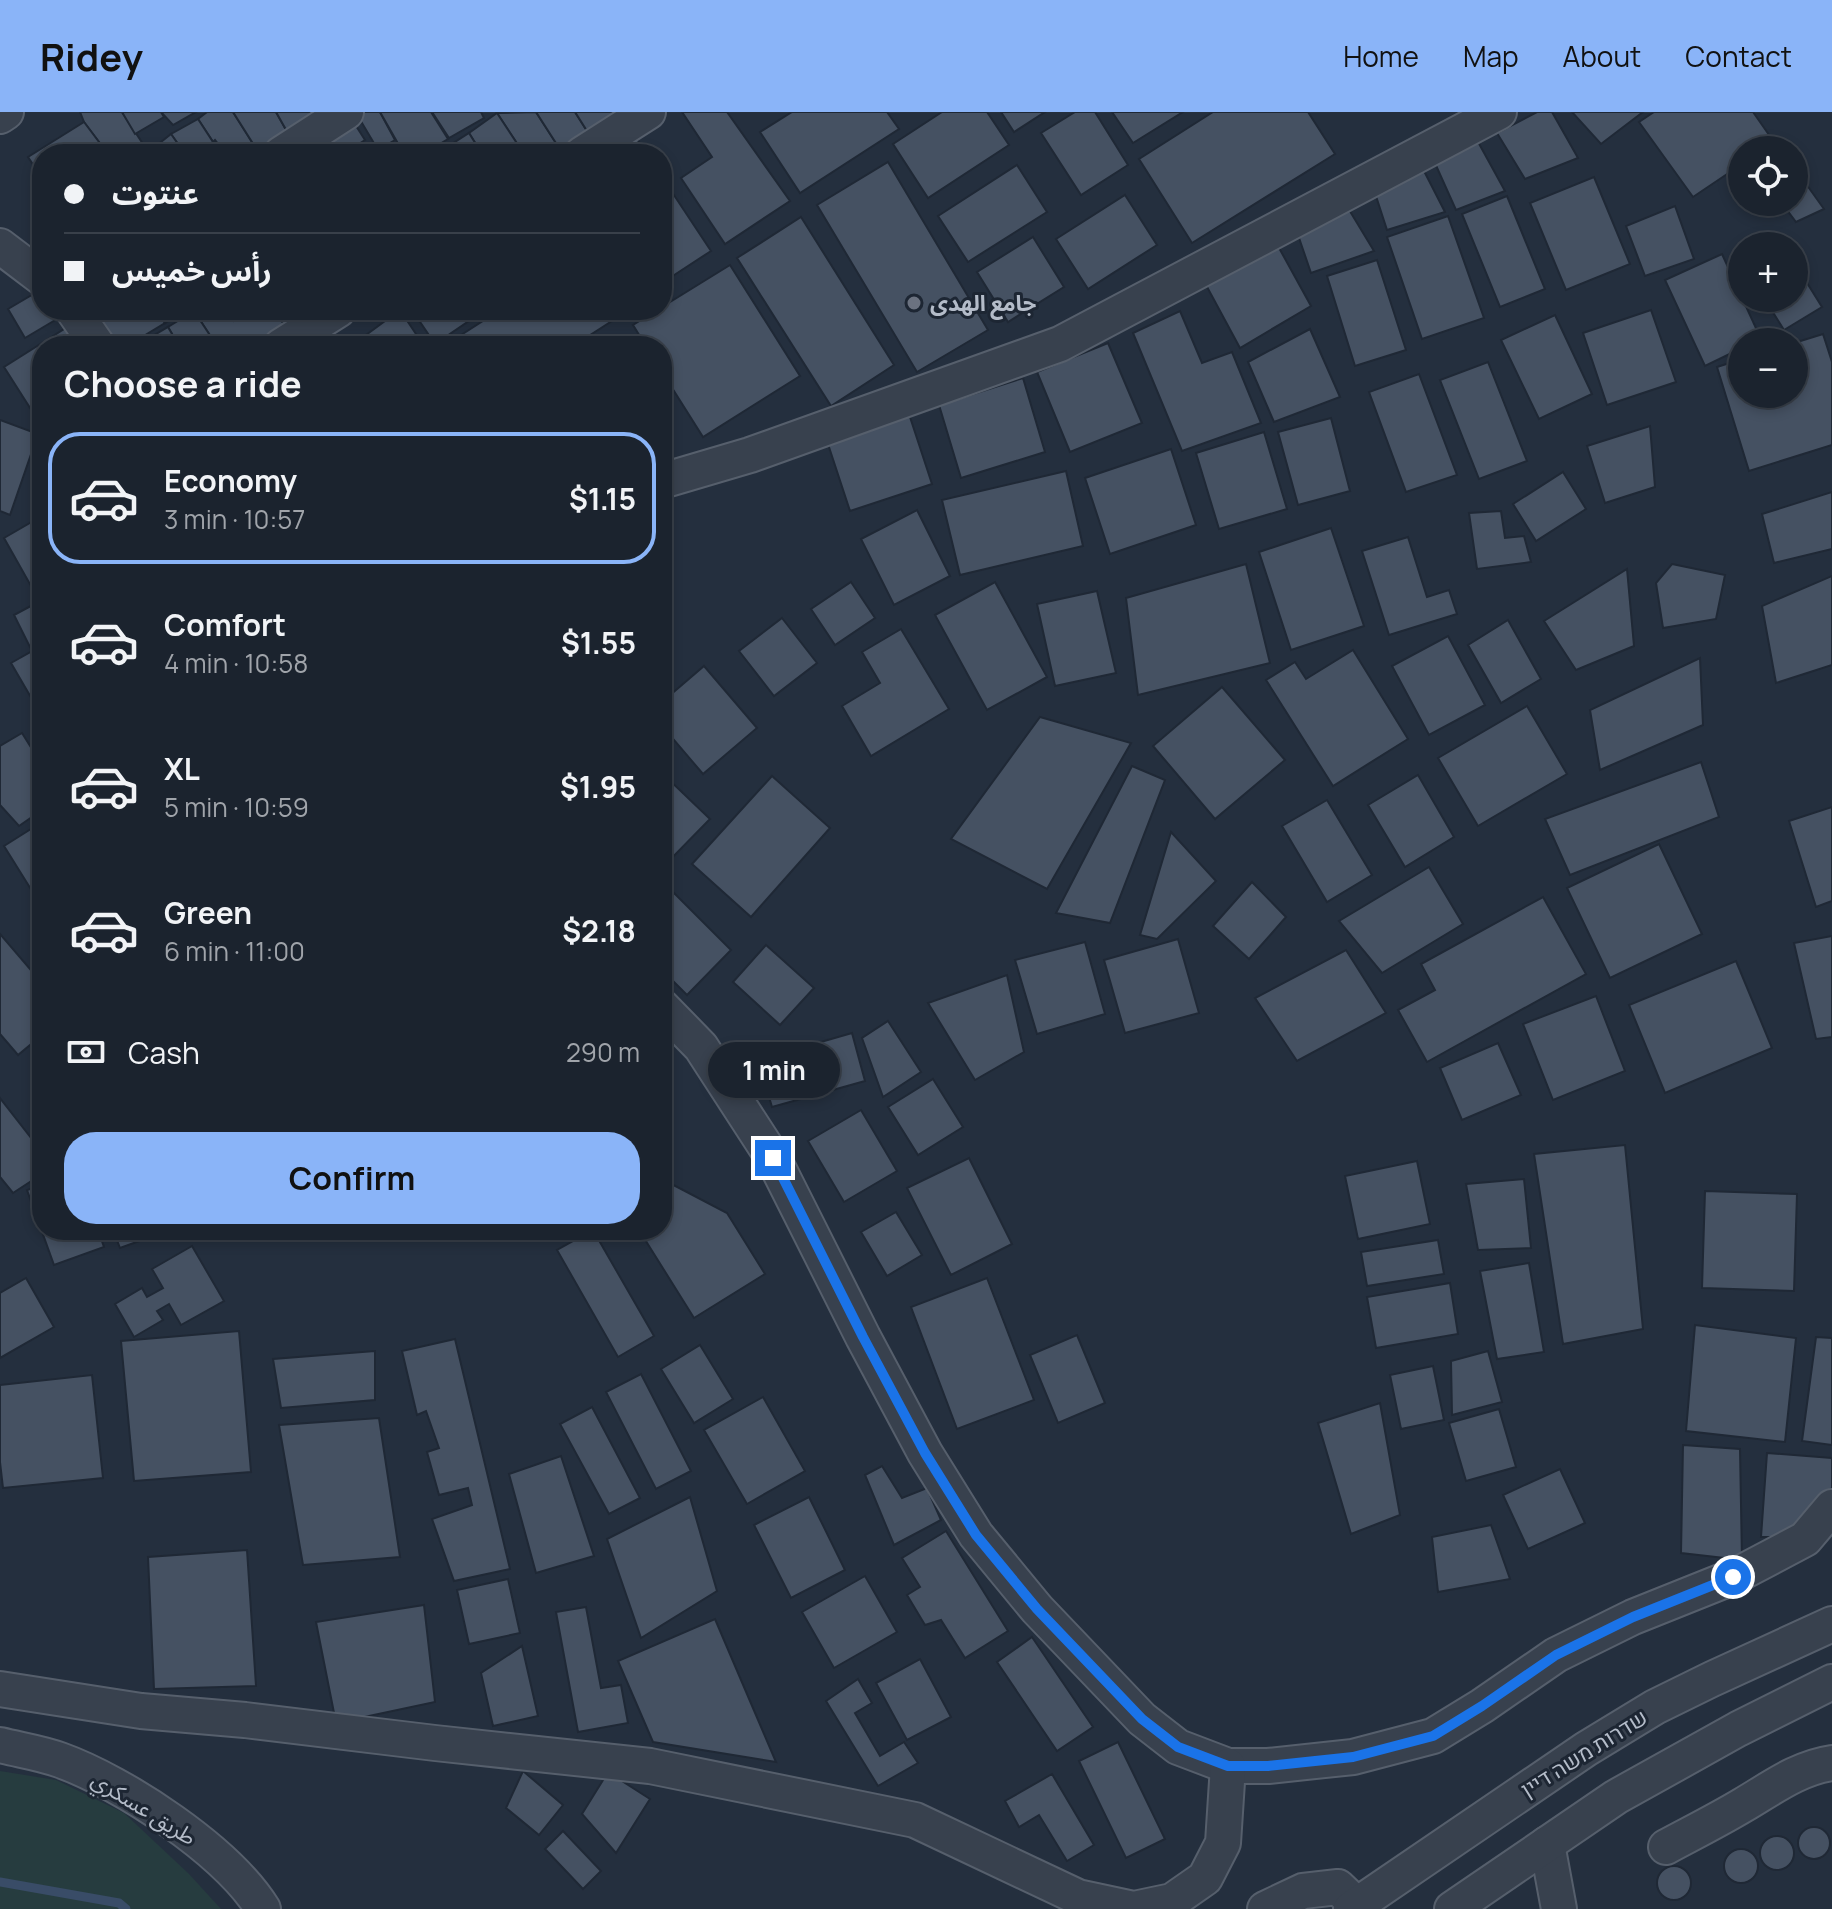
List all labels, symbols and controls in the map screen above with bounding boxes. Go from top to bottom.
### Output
text: Ridey [40,30,143,82]
text: Home [1343,37,1419,75]
text: Map [1463,37,1519,75]
text: About [1563,37,1641,75]
text: Contact [1685,37,1792,75]
map controls [1728,136,1808,408]
button: locate [1728,136,1808,216]
text: عنتوت [112,172,199,213]
button: + [1728,232,1808,312]
text: رأس خميس [112,249,272,290]
place label: جامع الهدى [930,288,1036,320]
marker: جامع الهدى [905,294,923,312]
button: − [1728,328,1808,408]
text: Choose a ride [64,359,302,408]
text: Economy [164,460,297,501]
icon: car [68,462,140,534]
text: $1.15 [569,478,636,519]
text: 3 min · 10:57 [164,501,305,537]
text: Comfort [164,604,286,645]
icon: car [68,606,140,678]
text: $1.55 [561,622,636,663]
text: 4 min · 10:58 [164,645,308,681]
text: XL [164,748,200,789]
icon: car [68,750,140,822]
text: $1.95 [560,766,636,807]
text: 5 min · 10:59 [164,789,309,825]
text: Green [164,892,252,933]
icon: car [68,894,140,966]
text: $2.18 [562,910,636,951]
text: 6 min · 11:00 [164,933,305,969]
icon: cash [64,1030,108,1074]
text: Cash [128,1032,200,1073]
text: 290 m [566,1034,640,1070]
callout: 1 min [707,1042,839,1098]
text: 1 min [742,1052,806,1088]
button: Confirm [64,1132,640,1224]
route end [755,1140,791,1176]
route start [1715,1559,1751,1595]
street label: שדרות משה דיין [1515,1702,1653,1804]
street label: طريق عسكري [85,1764,202,1854]

